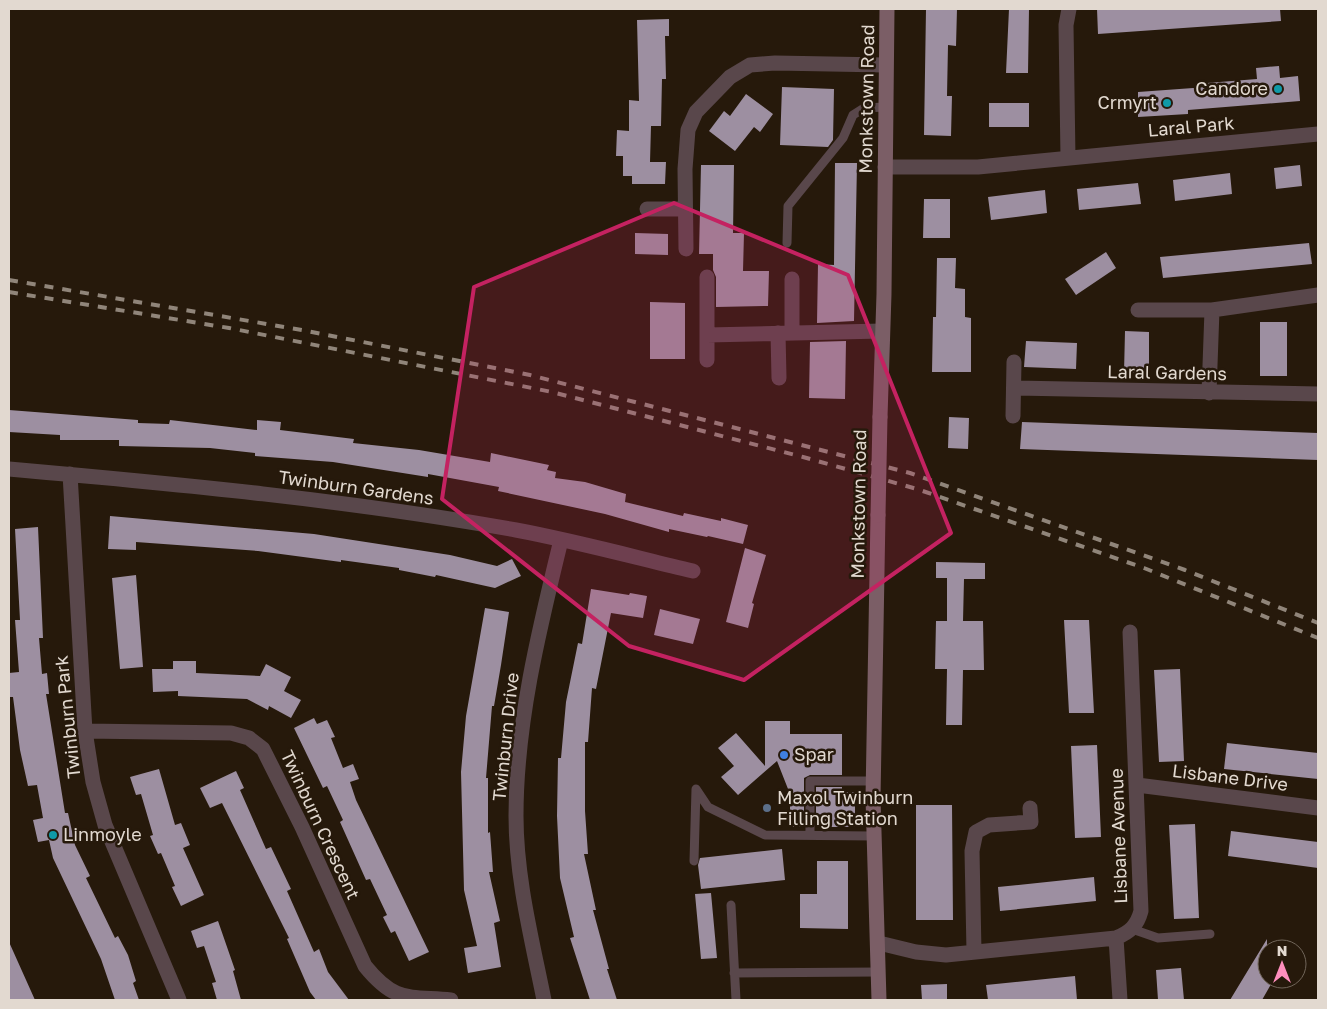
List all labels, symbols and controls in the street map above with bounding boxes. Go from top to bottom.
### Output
street label: Monkstown Road [854,24,878,174]
place label: Candore [1195,77,1268,99]
marker: Candore [1272,83,1284,95]
place label: Crmyrt [1098,91,1157,113]
marker: Crmyrt [1161,97,1173,109]
street label: Laral Park [1147,111,1235,141]
street label: Laral Gardens [1107,360,1227,384]
street label: Monkstown Road [846,429,870,579]
street label: Twinburn Gardens [277,465,435,509]
street label: Twinburn Park [50,655,84,780]
street label: Twinburn Drive [487,672,523,802]
place label: Spar [794,743,834,765]
street label: Twinburn Crescent [277,747,365,903]
marker: Spar [778,749,790,761]
street label: Lisbane Drive [1171,759,1289,795]
street label: Lisbane Avenue [1105,768,1131,904]
place label: Maxol Twinburn Filling Station [777,786,913,829]
marker: Maxol Twinburn Filling Station [761,802,773,814]
place label: Linmoyle [63,823,142,845]
marker: Linmoyle [47,829,59,841]
north arrow [1257,939,1307,989]
text: N [1277,942,1287,959]

